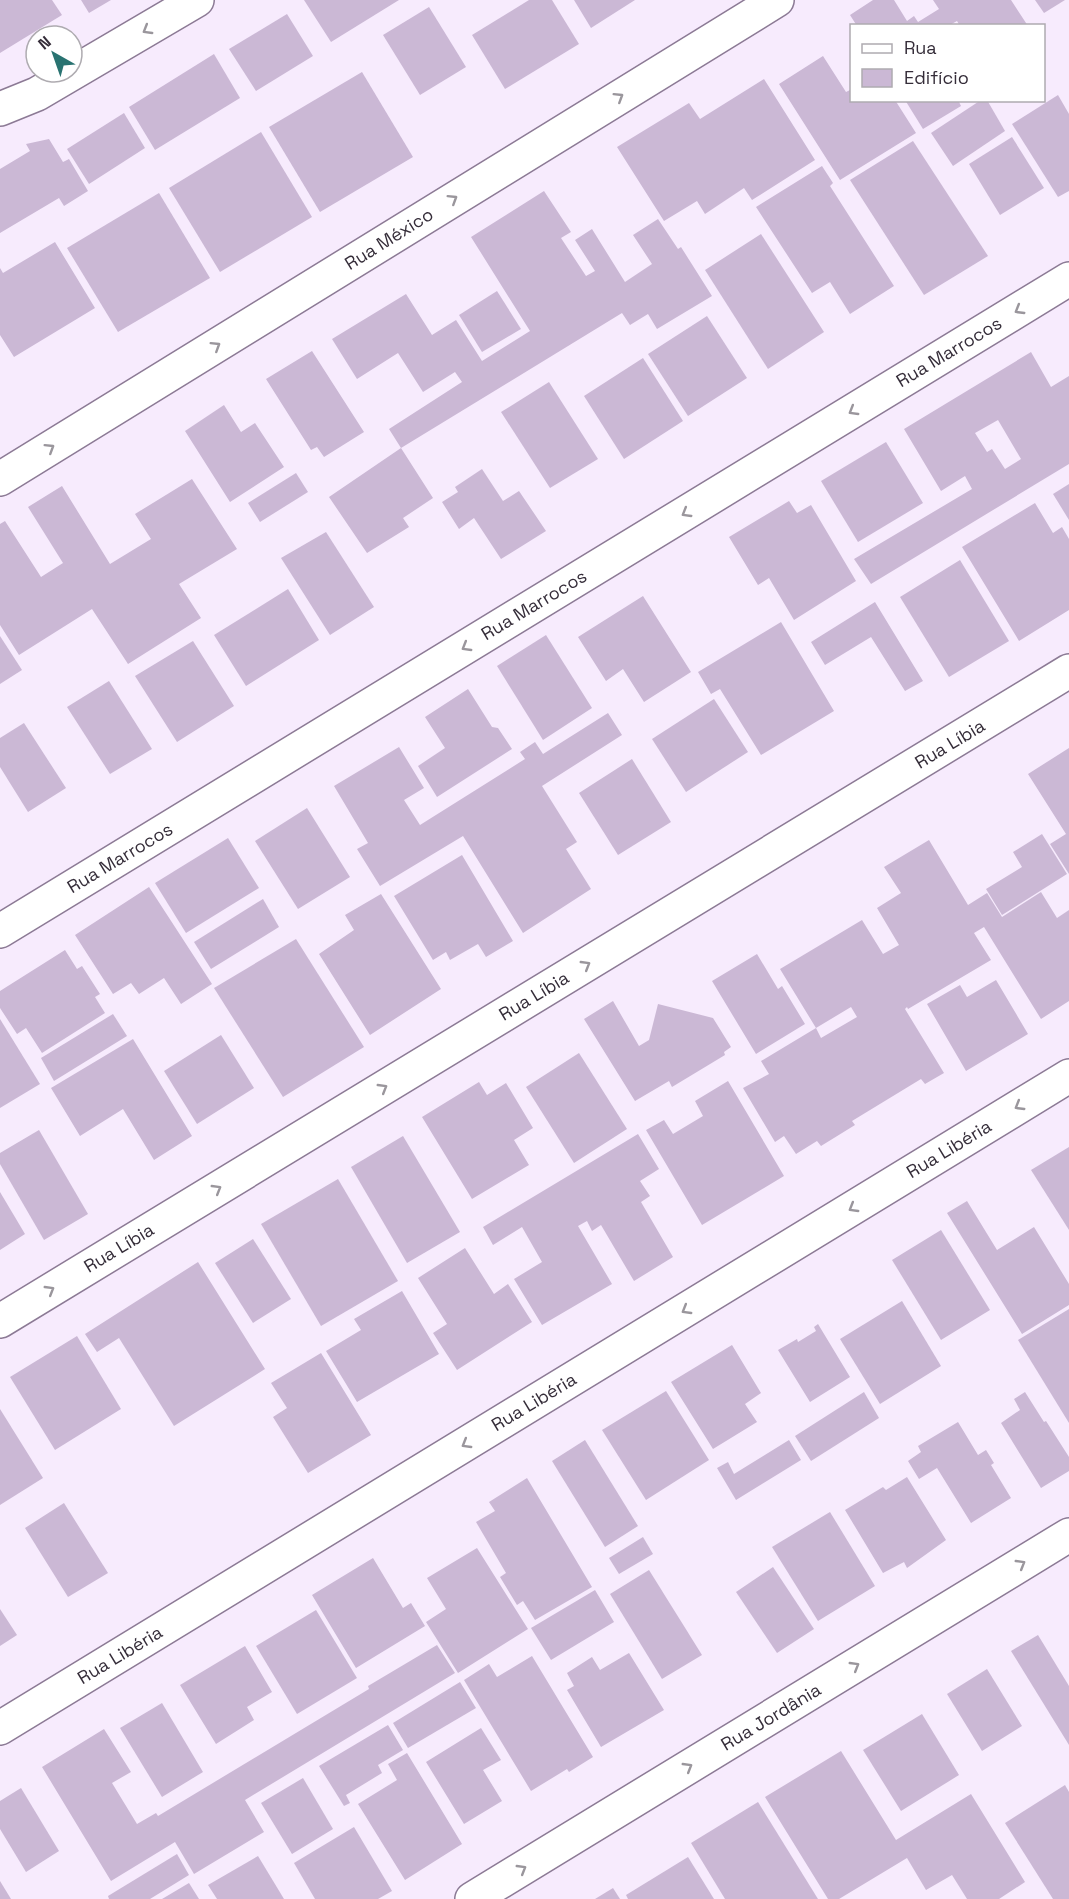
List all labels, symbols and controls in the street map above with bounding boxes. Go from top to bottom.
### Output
one-way arrow [143,22,153,34]
north arrow [24,24,84,84]
legend [850,24,1045,102]
text: N [34,31,56,54]
text: Rua [904,36,937,59]
text: Edifício [904,66,969,89]
one-way arrow [613,94,624,105]
one-way arrow [447,195,457,207]
street label: Rua México [340,202,437,275]
one-way arrow [1015,302,1025,314]
street label: Rua Marrocos [892,311,1006,392]
one-way arrow [210,341,220,353]
one-way arrow [849,404,859,416]
one-way arrow [44,444,54,456]
one-way arrow [682,505,692,517]
street label: Rua Marrocos [477,564,591,645]
one-way arrow [462,640,472,652]
street label: Rua Líbia [910,714,989,774]
street label: Rua Marrocos [63,817,177,898]
one-way arrow [580,961,590,972]
street label: Rua Líbia [494,966,573,1026]
one-way arrow [377,1084,387,1095]
one-way arrow [1015,1099,1025,1111]
street label: Rua Libéria [902,1114,996,1183]
one-way arrow [211,1185,221,1197]
one-way arrow [849,1200,859,1212]
street label: Rua Líbia [79,1218,158,1278]
one-way arrow [44,1286,54,1298]
one-way arrow [682,1302,692,1314]
street label: Rua Libéria [487,1367,581,1436]
one-way arrow [462,1437,472,1448]
one-way arrow [1015,1560,1026,1571]
street label: Rua Libéria [73,1620,167,1689]
one-way arrow [849,1661,859,1673]
street label: Rua Jordânia [716,1678,825,1756]
one-way arrow [682,1763,693,1774]
one-way arrow [516,1864,526,1876]

